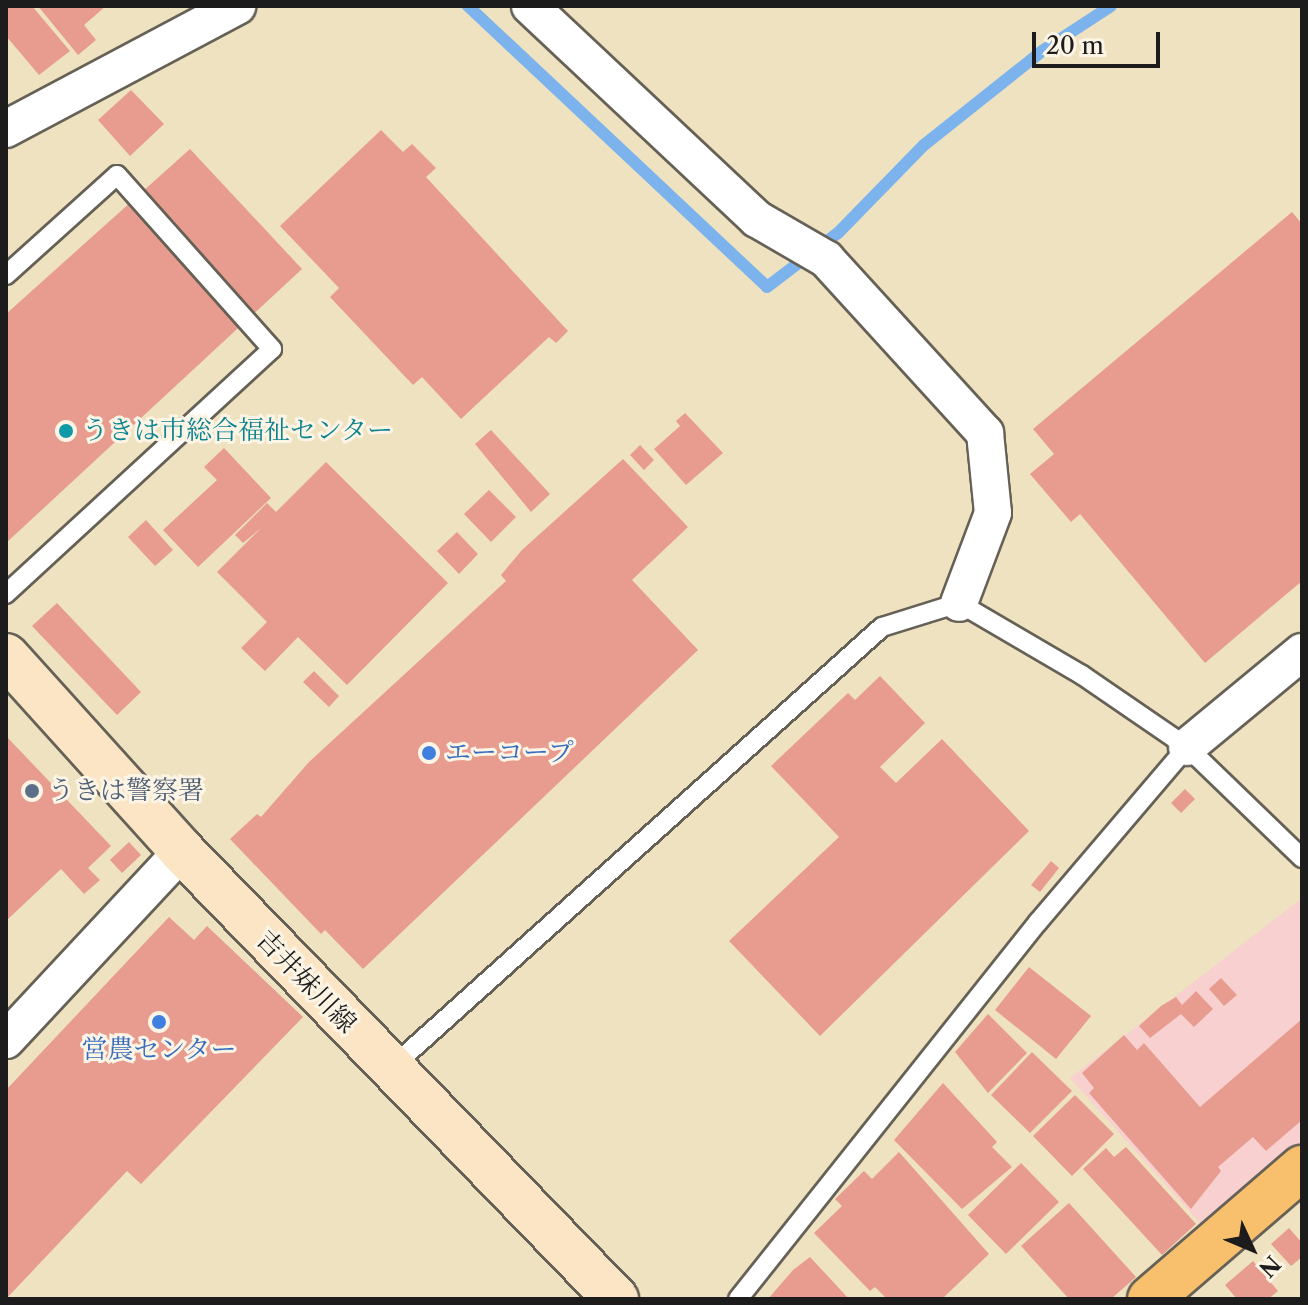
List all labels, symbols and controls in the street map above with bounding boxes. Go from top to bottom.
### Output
scale bar [1036,16,1164,66]
text: 20 m [1046,31,1104,60]
place label: うきは市総合福祉センター [82,415,394,447]
marker: うきは市総合福祉センター [57,422,75,440]
place label: エーコープ [445,737,575,769]
marker: エーコープ [420,744,438,762]
place label: うきは警察署 [48,775,204,807]
marker: うきは警察署 [23,782,41,800]
street label: 吉井妹川線 [250,924,362,1040]
marker: 営農センター [150,1013,168,1031]
place label: 営農センター [81,1034,237,1066]
north arrow [1212,1209,1292,1289]
text: N [1253,1250,1286,1282]

